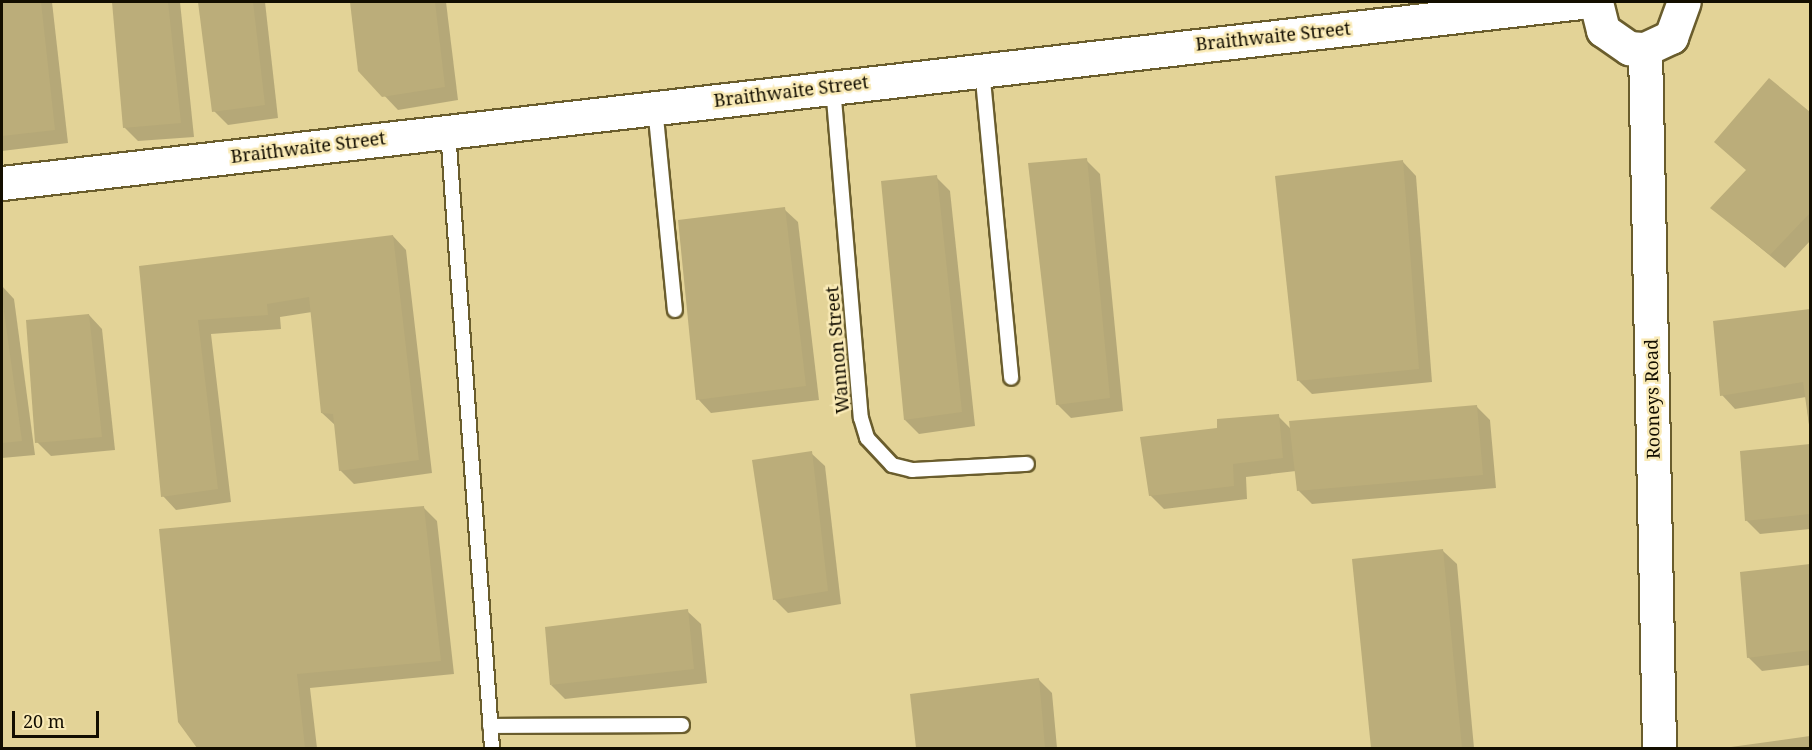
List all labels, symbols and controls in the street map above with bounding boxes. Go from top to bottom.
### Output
street label: Braithwaite Street [1194,17,1352,55]
street label: Braithwaite Street [712,71,870,111]
street label: Braithwaite Street [229,127,387,167]
street label: Wannon Street [821,285,853,415]
street label: Rooneys Road [1640,339,1664,459]
scale bar [15,699,102,737]
text: 20 m [23,709,65,733]

